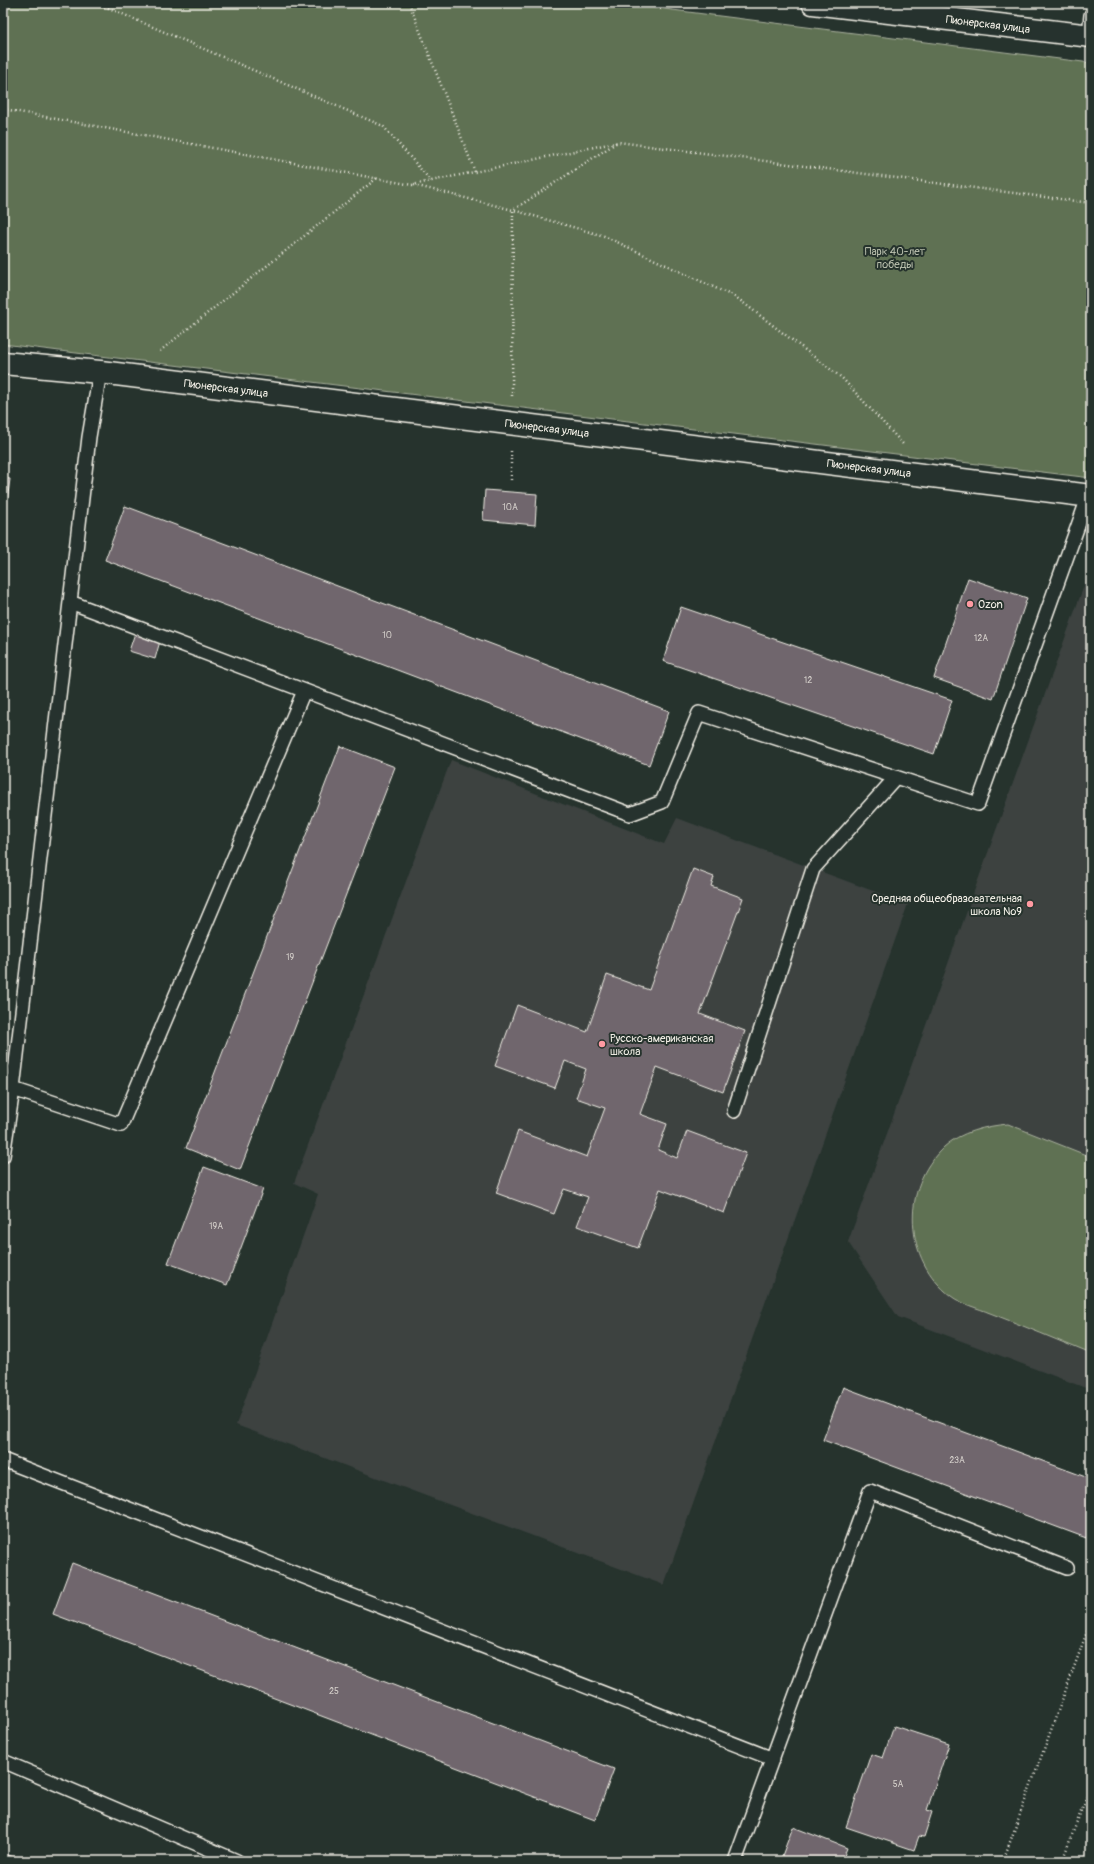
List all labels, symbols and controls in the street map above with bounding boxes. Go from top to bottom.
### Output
street label: Пионерская улица [945,13,1031,36]
park label: Парк 40-лет победы [865,245,926,271]
street label: Пионерская улица [183,377,269,400]
street label: Пионерская улица [504,417,590,440]
street label: Пионерская улица [826,457,912,480]
house number: 10А [502,502,518,513]
place label: Ozon [978,598,1003,611]
marker: Ozon [965,599,975,609]
house number: 10 [382,630,392,641]
house number: 12А [974,633,988,644]
house number: 12 [804,675,812,686]
place label: Средняя общеобразовательная школа №9 [871,892,1022,918]
marker: Средняя общеобразовательная школа №9 [1025,899,1035,909]
house number: 19 [286,952,294,963]
place label: Русско-американская школа [610,1032,713,1058]
marker: Русско-американская школа [597,1039,607,1049]
house number: 19А [209,1221,223,1232]
house number: 23А [949,1455,965,1466]
house number: 25 [329,1686,339,1697]
house number: 5А [893,1779,904,1790]

